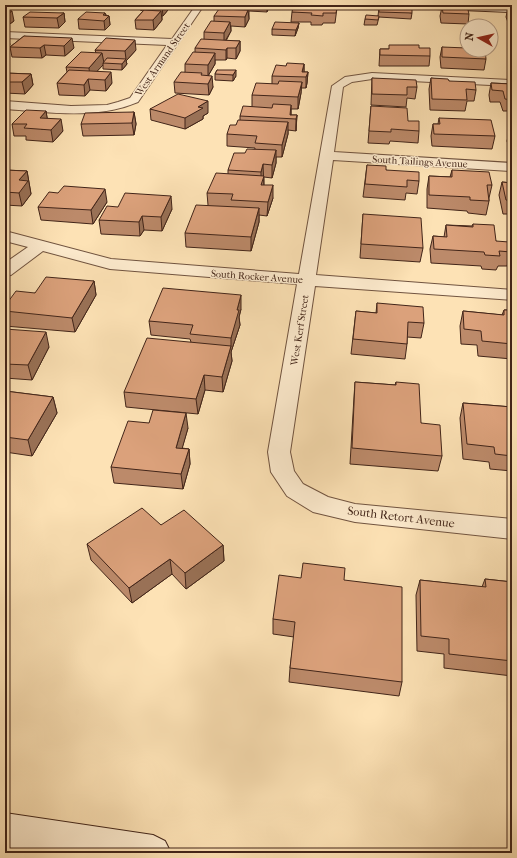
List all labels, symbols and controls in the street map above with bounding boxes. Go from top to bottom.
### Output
north arrow [459,18,499,58]
street label: West Armand Street [132,20,193,99]
text: N [463,31,477,42]
street label: South Tailings Avenue [372,154,468,170]
street label: South Rocker Avenue [210,268,303,286]
street label: West Kerf Street [288,293,312,367]
street label: South Retort Avenue [347,503,456,531]

